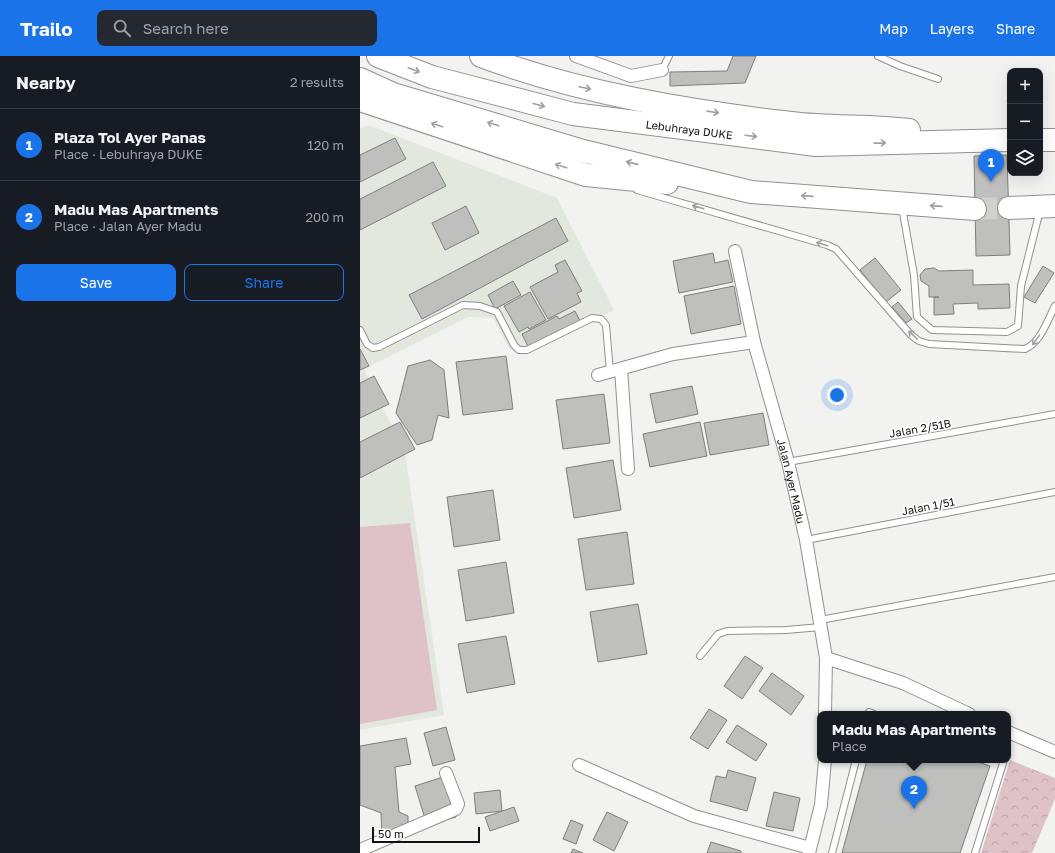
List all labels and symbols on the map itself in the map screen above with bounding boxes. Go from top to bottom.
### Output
one-way arrow [408,67,420,75]
one-way arrow [578,84,591,92]
one-way arrow [532,102,545,110]
one-way arrow [706,108,719,116]
street label: Lebuhraya DUKE [645,117,734,141]
one-way arrow [487,120,500,127]
one-way arrow [432,121,444,129]
one-way arrow [744,133,757,140]
one-way arrow [873,139,886,147]
pin: 1 [978,149,1004,182]
one-way arrow [626,159,639,166]
one-way arrow [555,162,567,170]
one-way arrow [801,193,814,200]
one-way arrow [691,203,704,210]
one-way arrow [930,203,943,210]
one-way arrow [816,240,829,247]
one-way arrow [908,331,918,340]
one-way arrow [1032,334,1040,345]
your location [827,385,847,405]
street label: Jalan 2/51B [888,416,952,440]
street label: Jalan Ayer Madu [775,437,808,525]
street label: Jalan 1/51 [900,494,956,518]
pin: 2 [901,776,927,809]
scale bar [372,825,480,844]

